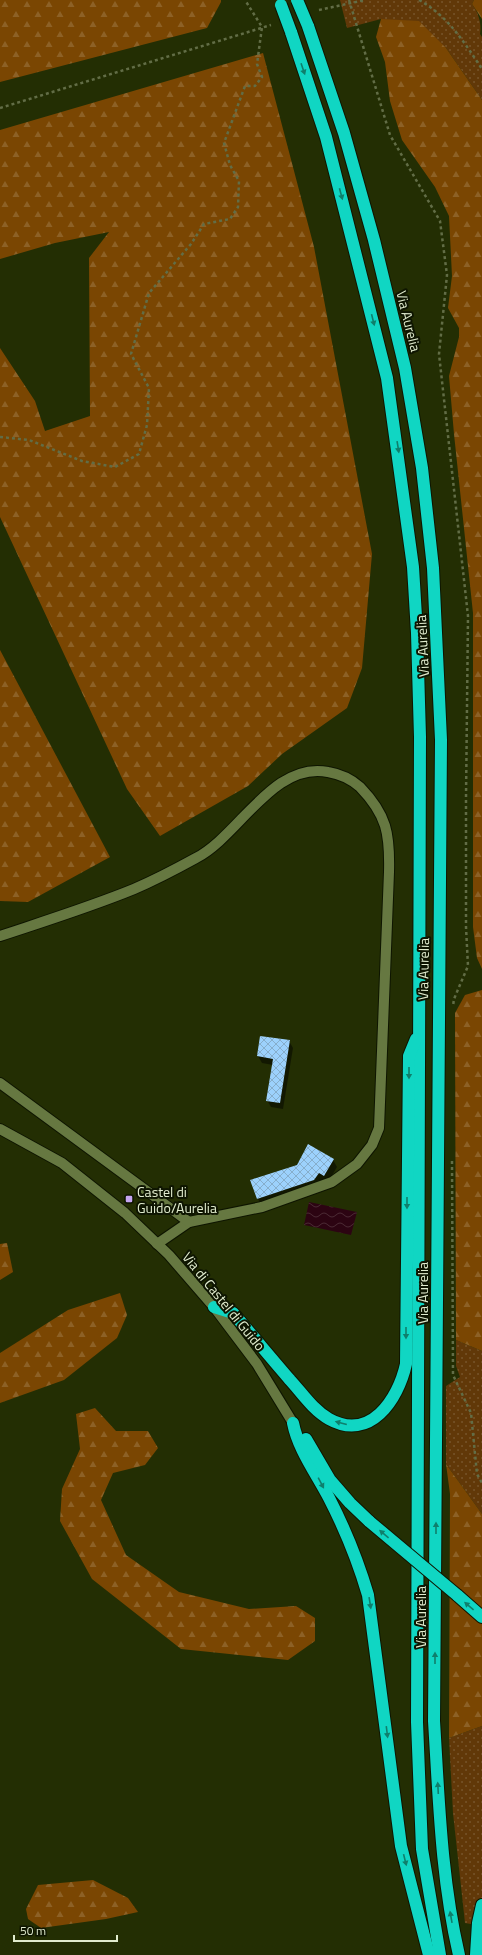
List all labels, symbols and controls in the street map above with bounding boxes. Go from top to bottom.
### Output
one-way arrow [301,64,307,76]
one-way arrow [338,188,344,200]
street label: Via Aurelia [391,288,427,354]
one-way arrow [370,314,376,326]
one-way arrow [395,441,401,453]
street label: Via Aurelia [410,614,434,678]
street label: Via Aurelia [412,938,434,1000]
one-way arrow [405,1067,412,1079]
place label: Castel di Guido/Aurelia [137,1181,217,1218]
marker: Castel di Guido/Aurelia [124,1194,134,1204]
one-way arrow [404,1197,411,1209]
street label: Via di Castel di Guido [178,1247,270,1355]
street label: Via Aurelia [412,1262,433,1324]
one-way arrow [403,1327,410,1339]
one-way arrow [335,1419,348,1425]
one-way arrow [317,1477,324,1489]
one-way arrow [432,1522,439,1534]
one-way arrow [379,1530,390,1539]
street label: Via Aurelia [410,1586,431,1648]
one-way arrow [367,1597,373,1609]
one-way arrow [464,1601,475,1610]
one-way arrow [432,1651,438,1664]
one-way arrow [384,1726,390,1738]
one-way arrow [435,1781,441,1794]
one-way arrow [402,1855,408,1867]
one-way arrow [447,1911,453,1923]
scale bar [14,1917,117,1943]
text: 50 m [20,1921,46,1940]

